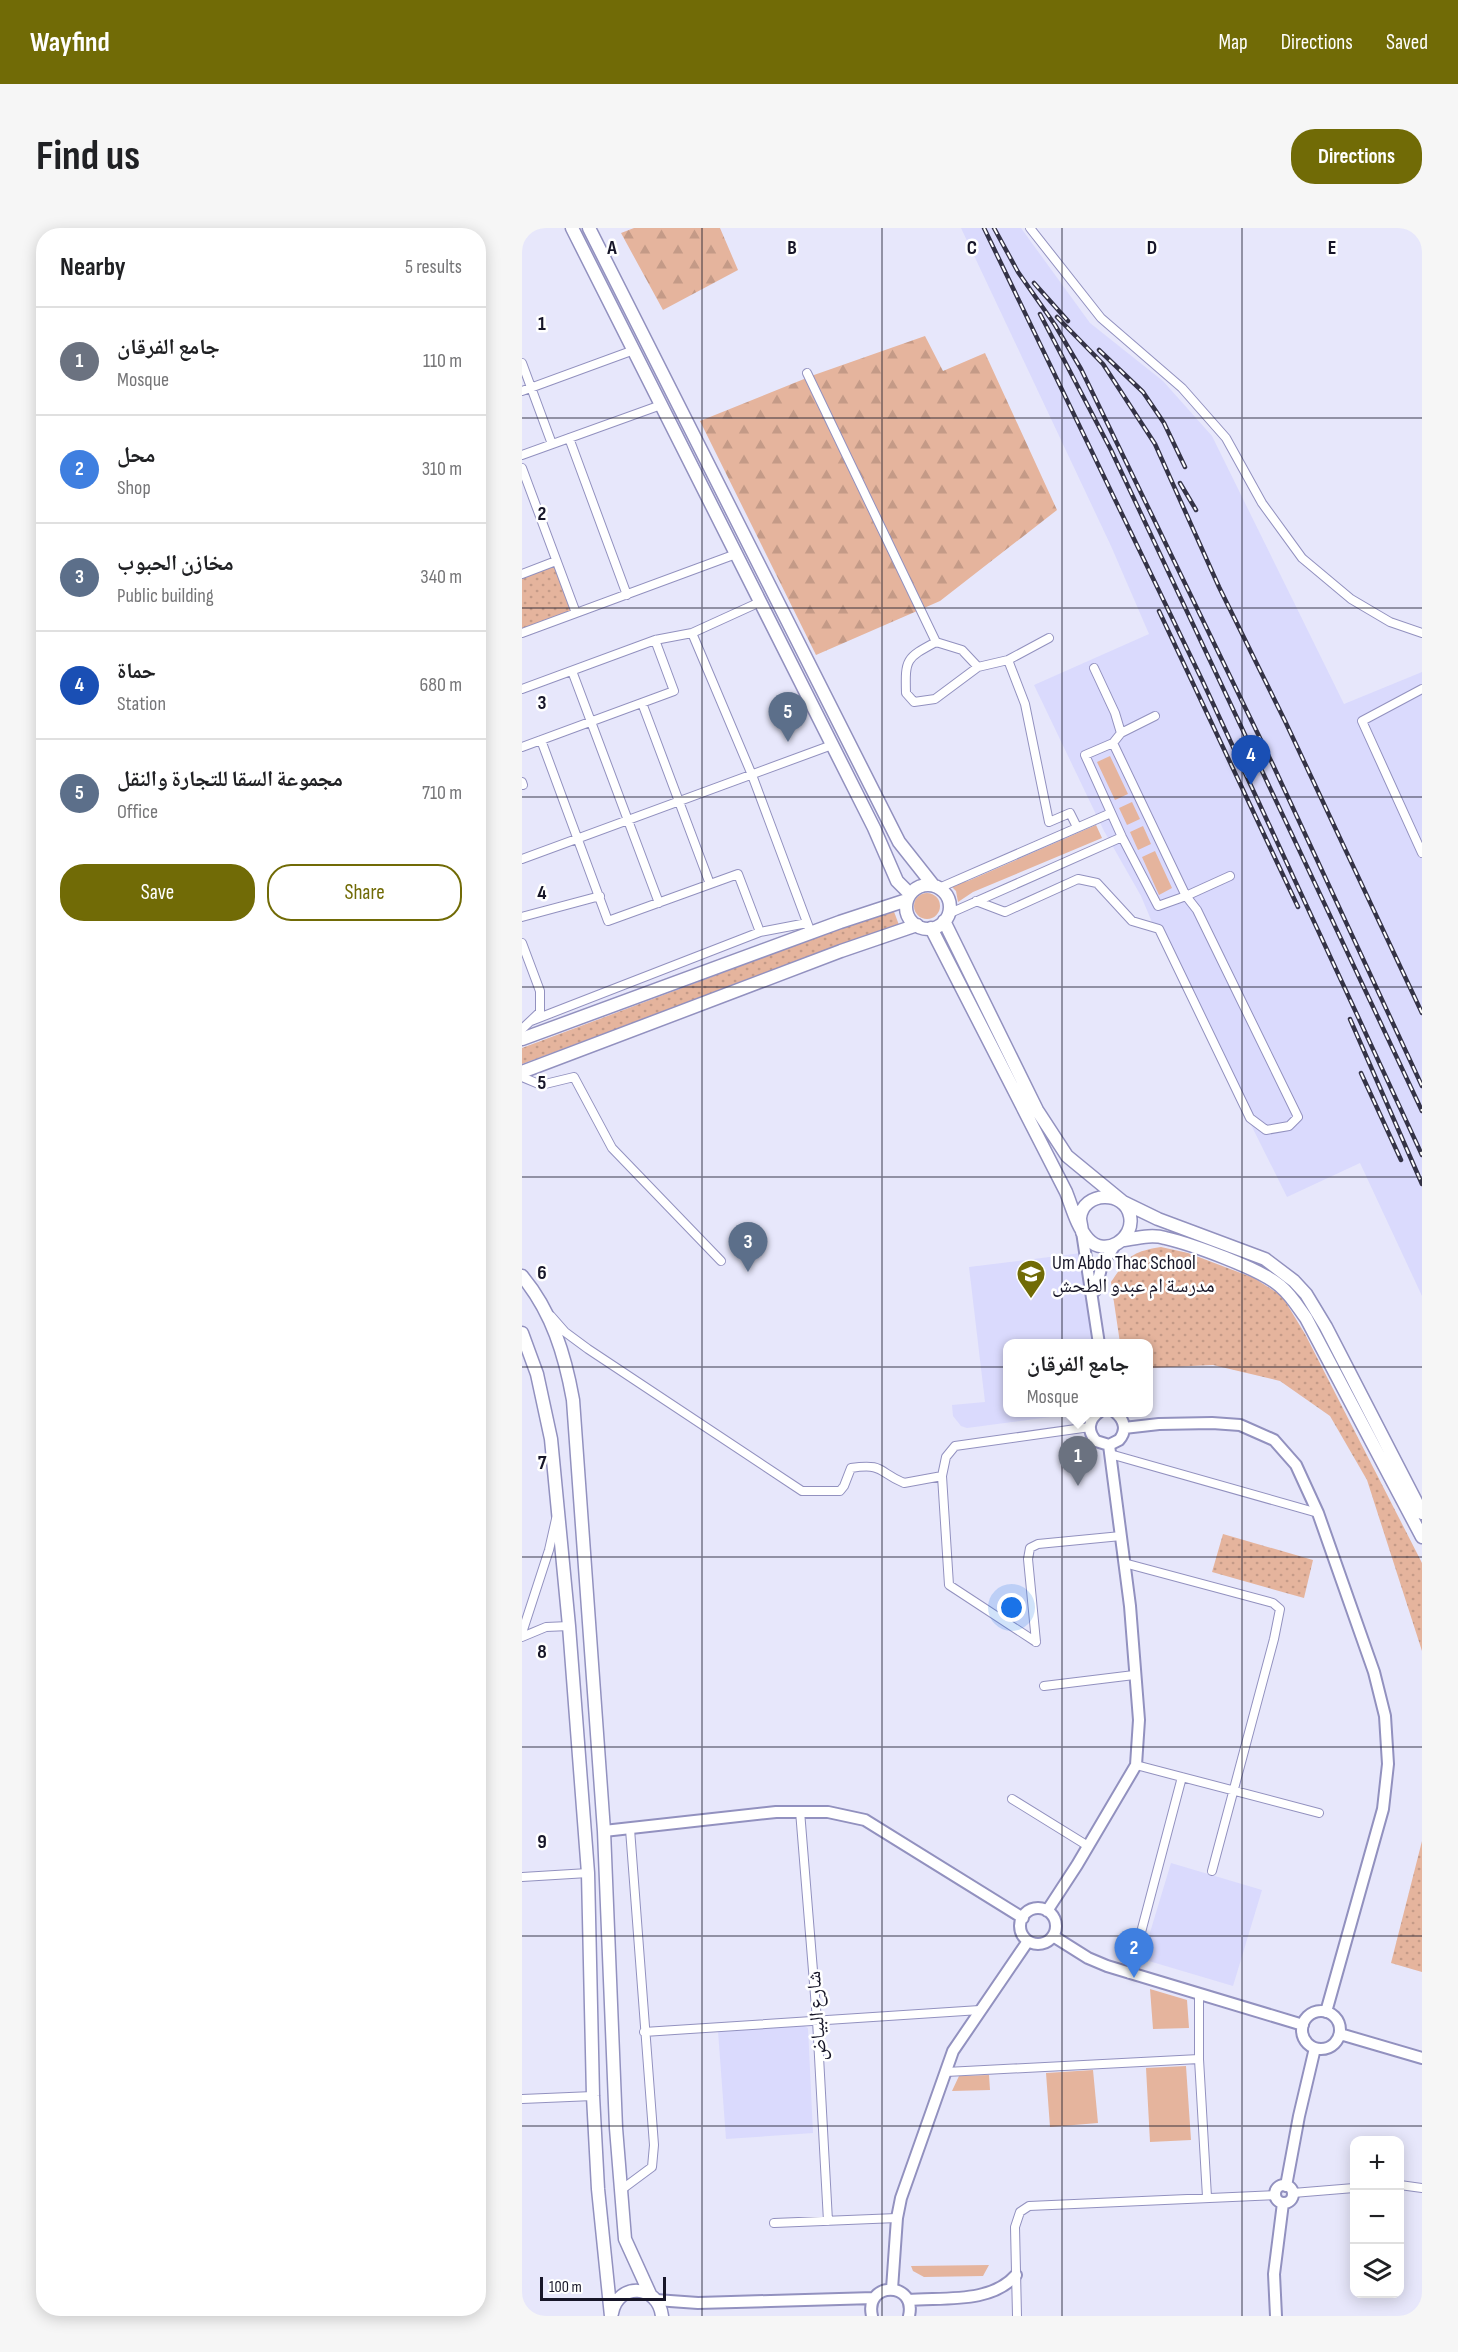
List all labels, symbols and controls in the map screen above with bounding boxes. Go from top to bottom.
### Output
text: Wayfind [30,26,110,59]
text: Map [1218,30,1248,55]
text: Directions [1281,30,1353,55]
text: Saved [1386,30,1428,55]
button: Directions [1291,129,1422,184]
text: Find us [36,131,140,182]
text: A [606,236,617,260]
text: B [787,236,797,260]
text: C [967,236,977,260]
text: D [1147,236,1157,260]
text: E [1328,236,1336,260]
text: Nearby [60,252,126,283]
text: 5 results [405,255,462,279]
text: 1 [538,312,546,336]
text: جامع الفرقان [117,334,220,361]
text: 1 [76,349,83,373]
text: 110 m [423,349,462,373]
text: Mosque [117,368,169,392]
text: محل [117,442,155,469]
text: 2 [75,457,84,481]
text: 310 m [422,457,462,481]
text: Shop [117,476,151,500]
text: 2 [538,502,546,526]
text: مخازن الحبوب [117,550,234,577]
text: 3 [75,565,84,589]
text: 340 m [420,565,462,589]
text: Public building [117,584,214,608]
text: حماة [117,658,156,685]
text: 4 [75,673,84,697]
text: 680 m [420,673,462,697]
text: 3 [538,691,547,715]
text: Station [117,692,166,716]
pin: 5 [768,692,808,742]
pin: 4 [1232,736,1270,785]
text: مجموعة السقا للتجارة والنقل [117,766,343,793]
text: 5 [75,781,84,805]
text: 710 m [422,781,462,805]
text: Office [117,800,158,824]
button: Save [60,864,255,921]
button: Share [267,864,462,921]
text: 4 [537,881,547,905]
text: 5 [538,1071,547,1095]
pin: 3 [728,1222,768,1272]
place label: Um Abdo Thac School مدرسة ام عبدو الطحش [1052,1251,1215,1299]
school or university icon: Um Abdo Thac School مدرسة ام عبدو الطحش [1015,1258,1047,1300]
text: 6 [537,1261,547,1285]
popup [1003,1339,1153,1417]
text: جامع الفرقان [1027,1351,1129,1378]
text: Mosque [1027,1385,1079,1409]
pin: 1 [1058,1436,1098,1486]
text: 7 [538,1451,547,1475]
your location [997,1593,1026,1622]
text: 8 [537,1640,547,1664]
text: 9 [537,1830,547,1854]
pin: 2 [1114,1928,1154,1978]
street label: شارع البياض [802,1970,832,2062]
map controls [1350,2136,1404,2298]
button: + [1350,2136,1404,2190]
button: − [1350,2190,1404,2244]
button: layers [1350,2244,1404,2298]
scale bar [540,2274,666,2302]
text: 100 m [549,2278,582,2297]

